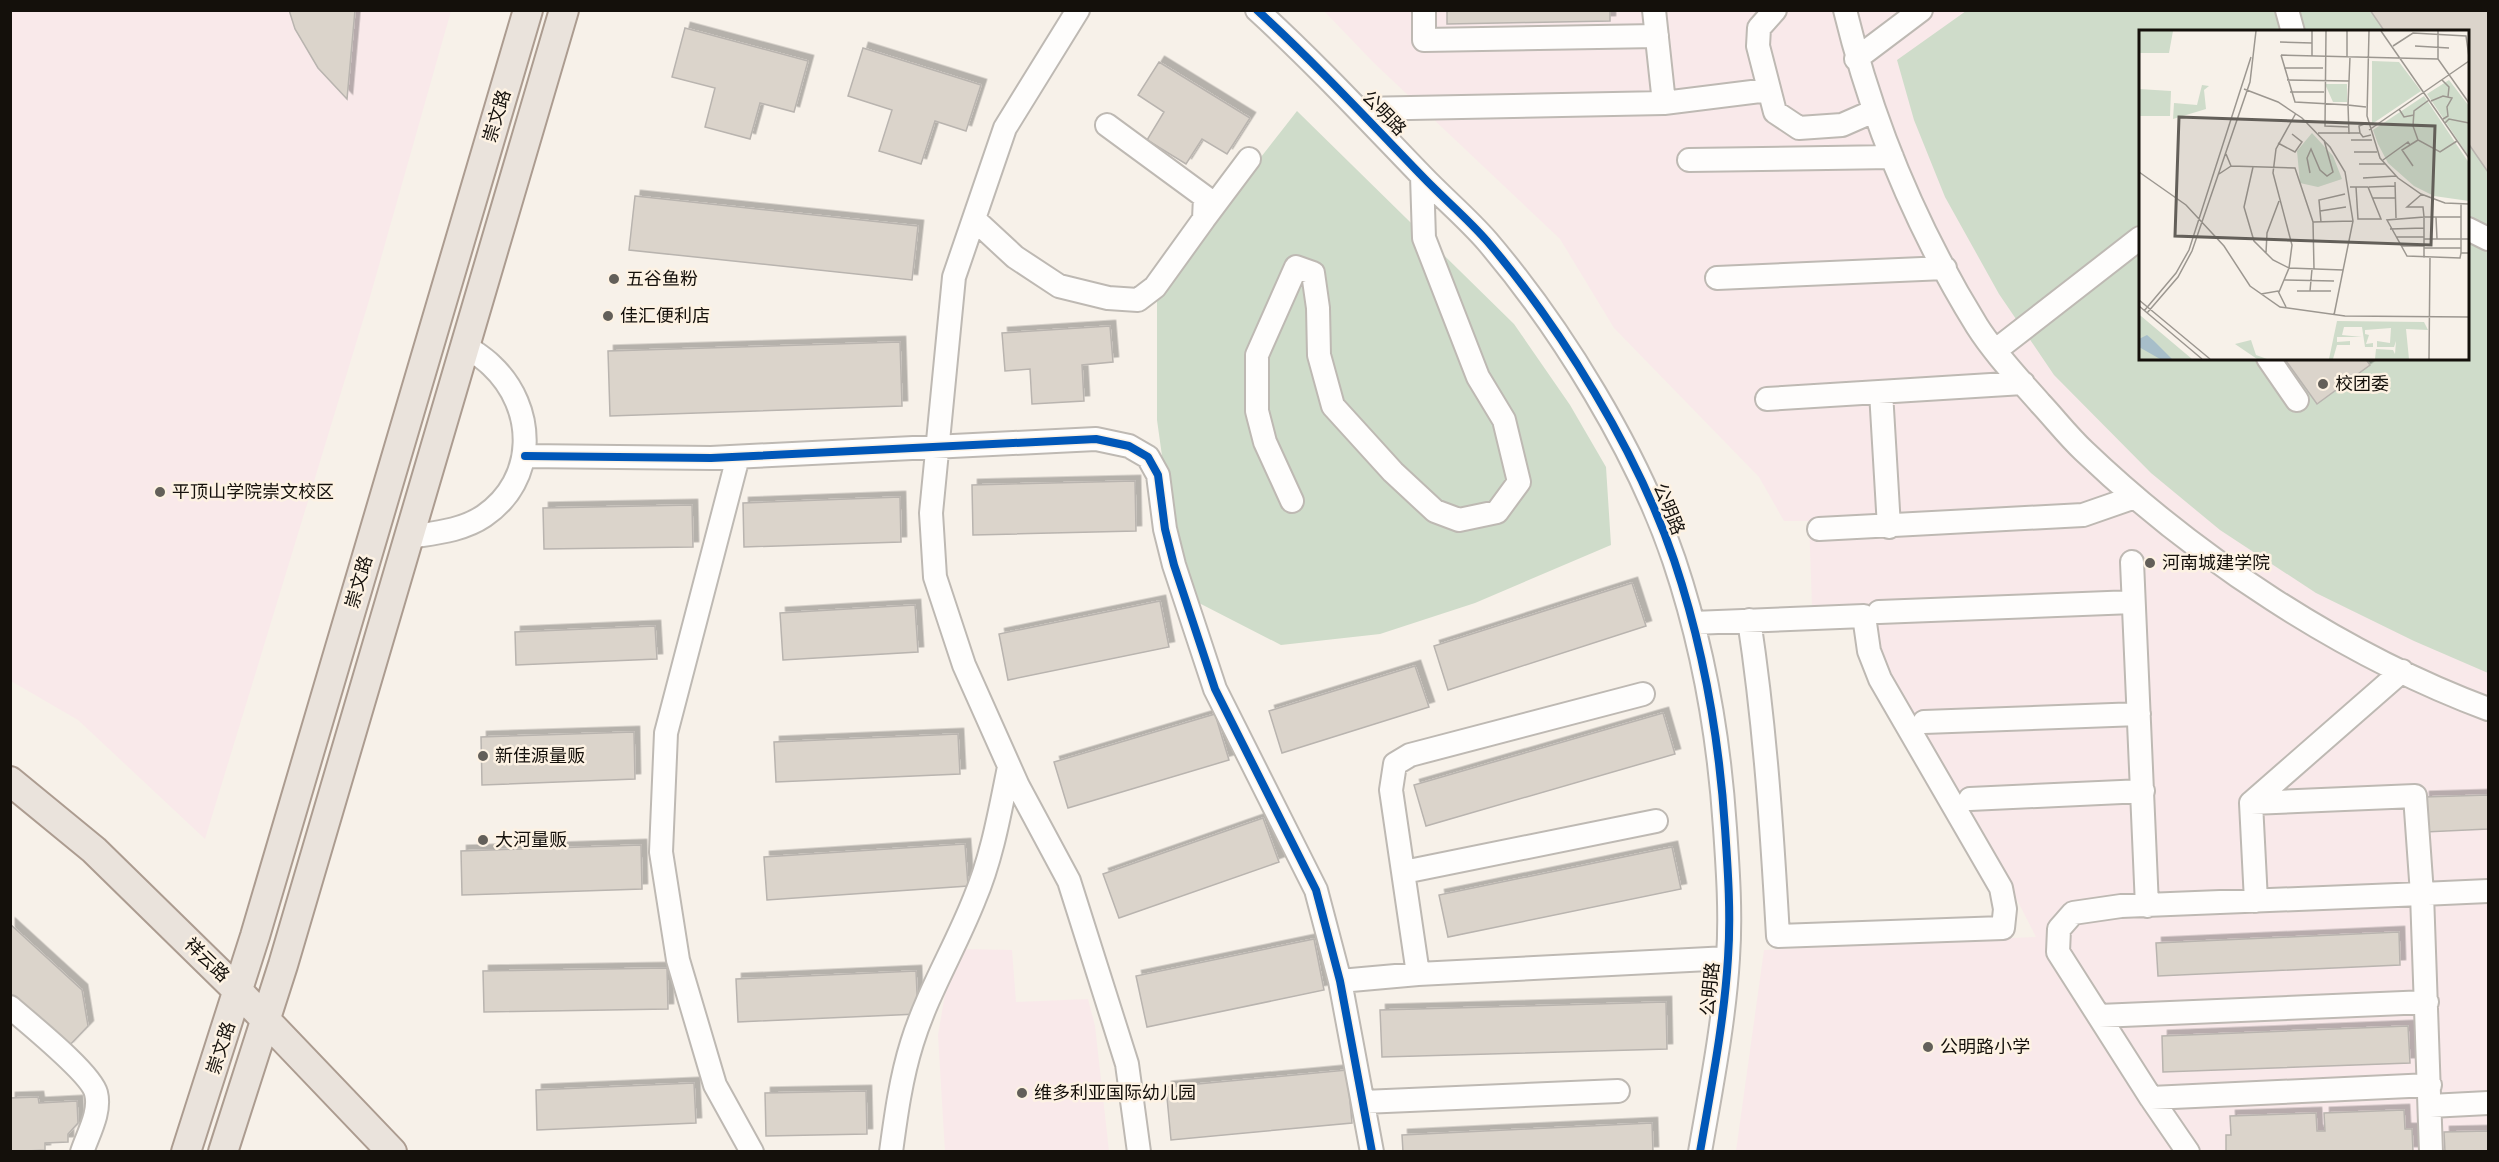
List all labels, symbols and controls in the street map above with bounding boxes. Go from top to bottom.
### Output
inset map [2139,30,2469,360]
street label: 公明路 [1357,85,1412,140]
street label: 崇文路 [477,86,515,145]
place label: 五谷鱼粉 [626,266,698,290]
marker: 五谷鱼粉 [607,272,621,286]
place label: 佳汇便利店 [620,303,710,327]
marker: 佳汇便利店 [601,309,615,323]
place label: 校团委 [2335,371,2389,395]
marker: 校团委 [2316,377,2330,391]
place label: 平顶山学院崇文校区 [172,479,334,503]
street label: 公明路 [1649,479,1691,538]
marker: 平顶山学院崇文校区 [153,485,167,499]
place label: 河南城建学院 [2162,550,2270,574]
street label: 崇文路 [339,552,377,611]
marker: 河南城建学院 [2143,556,2157,570]
place label: 新佳源量贩 [495,743,585,767]
marker: 新佳源量贩 [476,749,490,763]
place label: 大河量贩 [495,827,567,851]
marker: 大河量贩 [476,833,490,847]
street label: 祥云路 [180,932,235,987]
street label: 公明路 [1694,961,1724,1017]
street label: 崇文路 [200,1018,240,1077]
place label: 公明路小学 [1940,1034,2030,1058]
marker: 公明路小学 [1921,1040,1935,1054]
place label: 维多利亚国际幼儿园 [1034,1080,1196,1104]
marker: 维多利亚国际幼儿园 [1015,1086,1029,1100]

